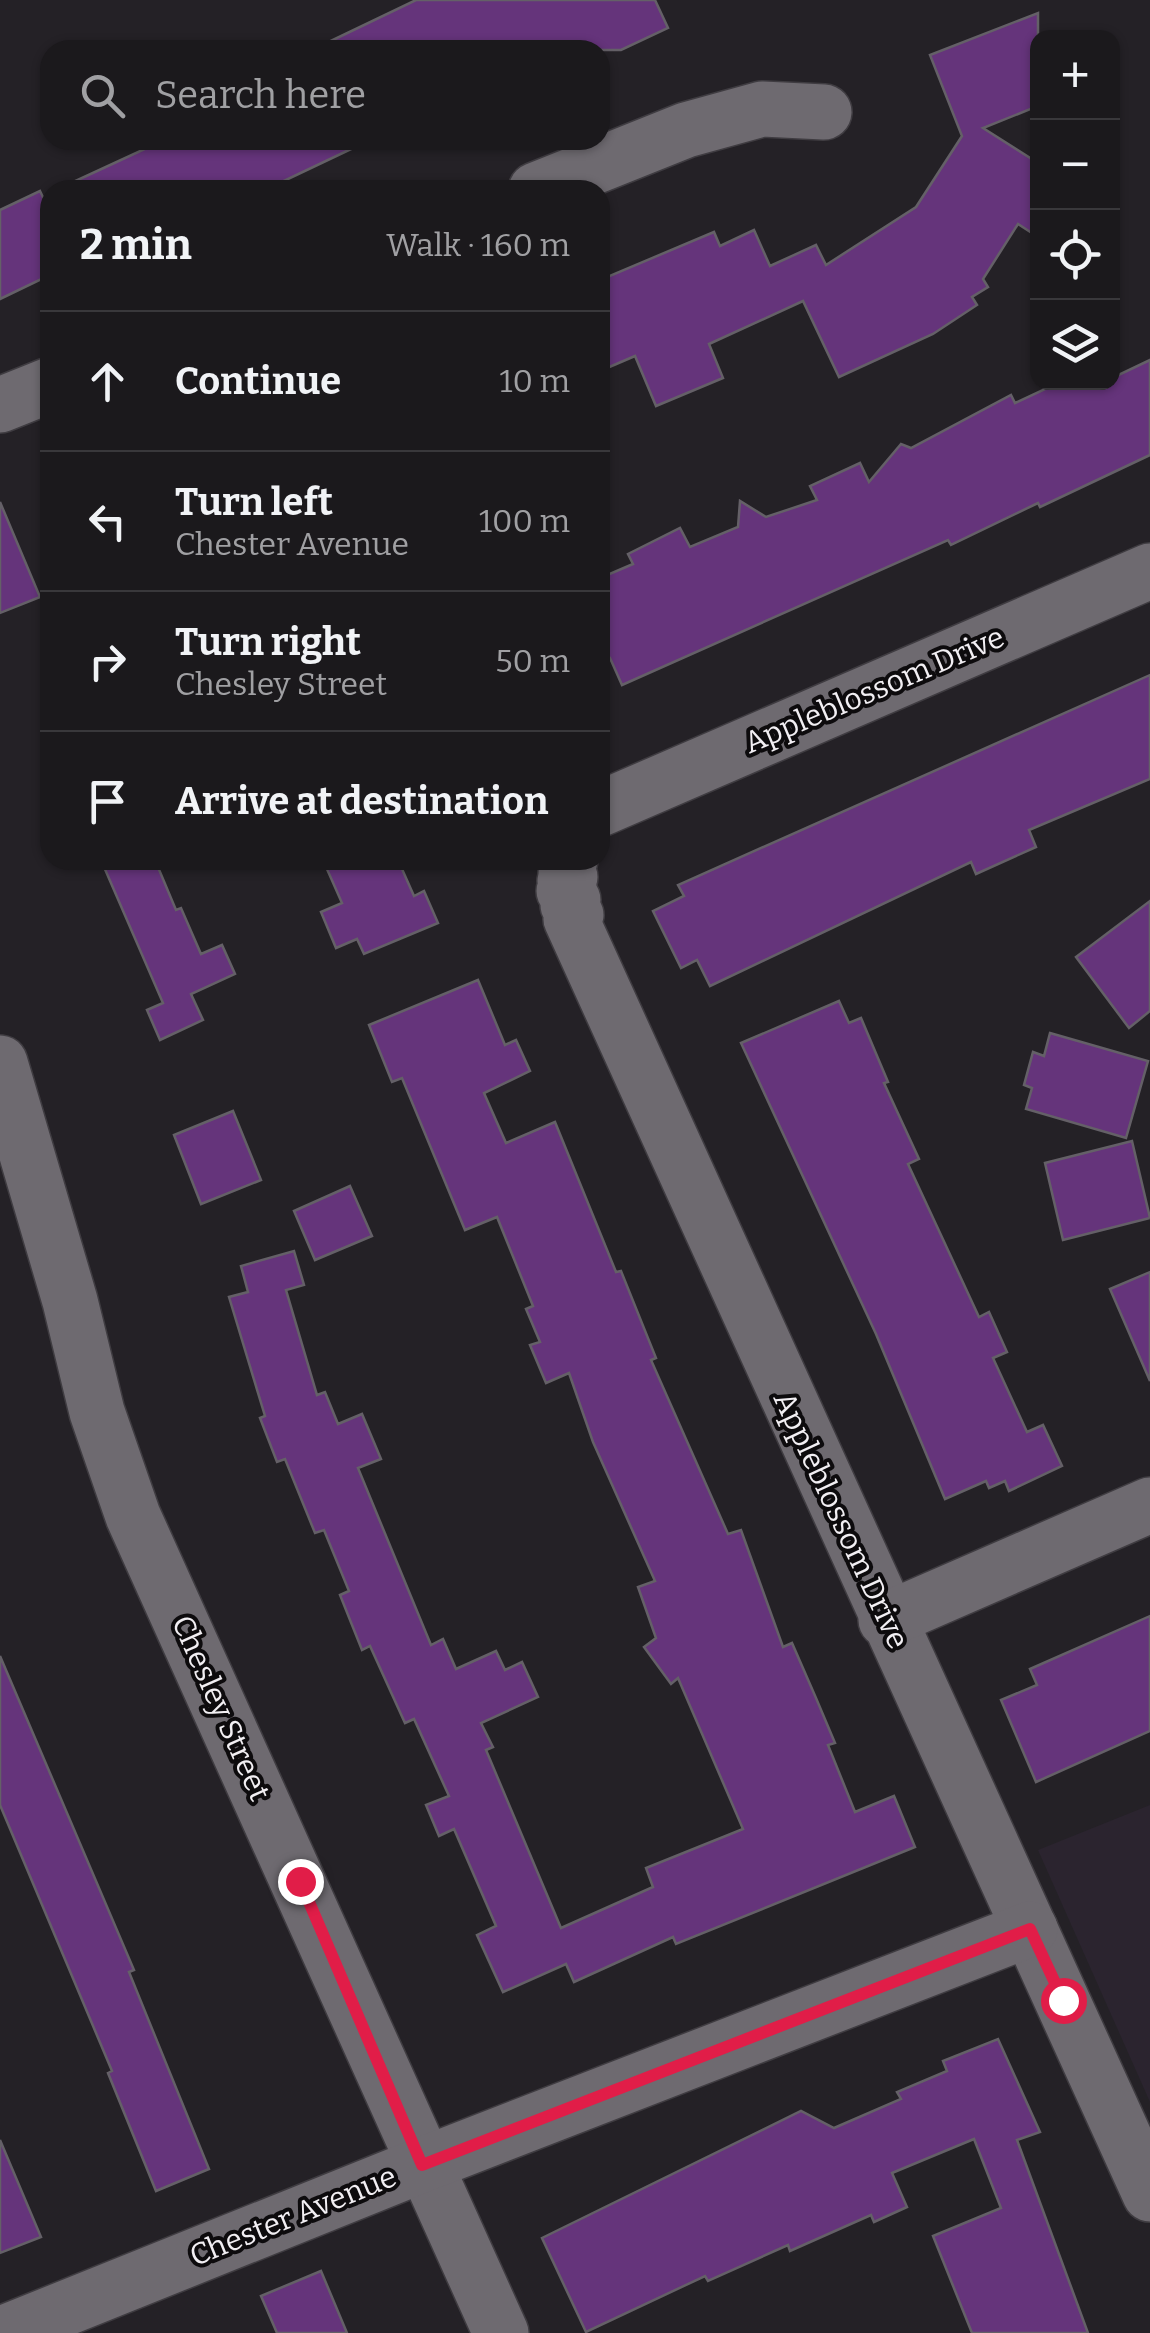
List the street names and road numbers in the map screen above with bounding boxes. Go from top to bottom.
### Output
street label: Appleblossom Drive [738,619,1010,761]
street label: Appleblossom Drive [766,1386,916,1654]
street label: Chesley Street [164,1610,278,1806]
street label: Chester Avenue [184,2158,402,2274]

